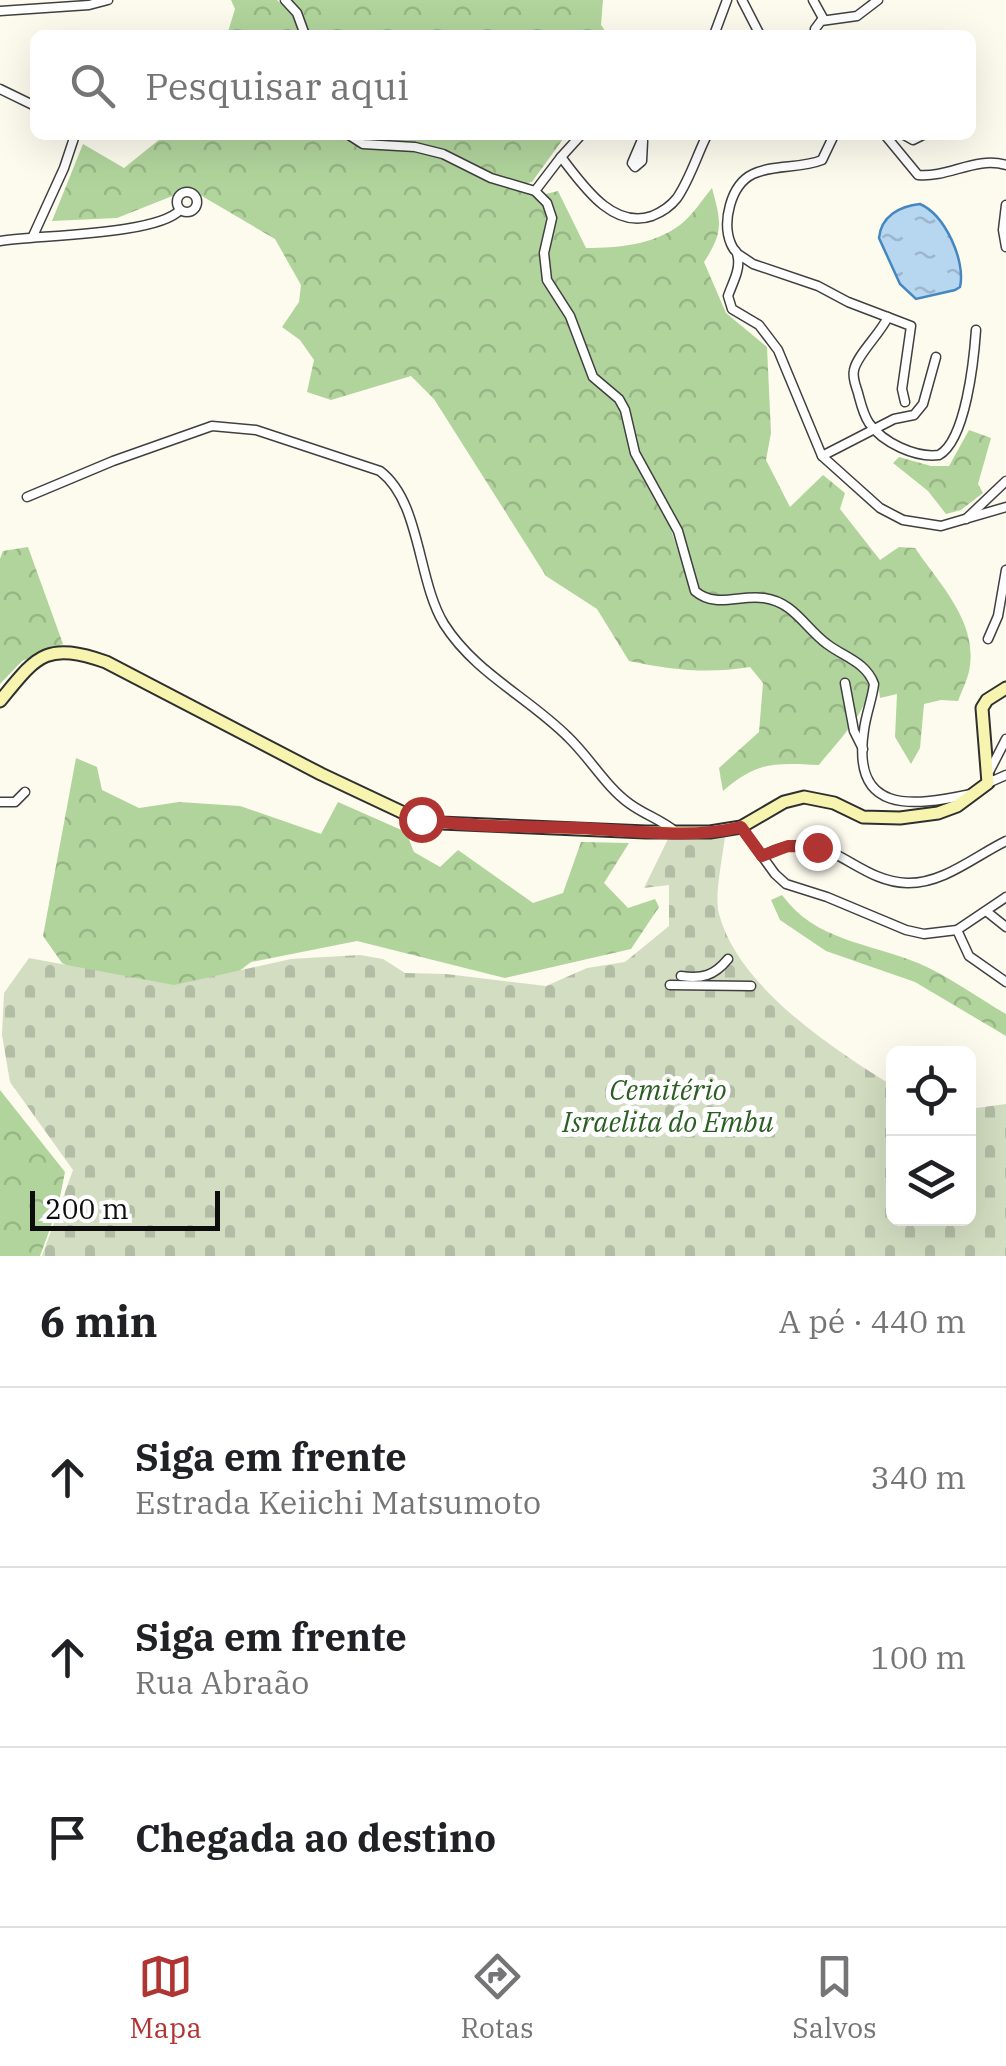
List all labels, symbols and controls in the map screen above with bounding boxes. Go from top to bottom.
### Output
search box [30,30,976,140]
icon: search [65,58,120,113]
text: Pesquisar aqui [145,61,409,110]
route start [399,797,445,843]
route end [795,825,841,871]
map controls [886,1046,976,1226]
button: locate [886,1046,976,1136]
park label: Cemitério Israelita do Embu [561,1071,774,1140]
button: layers [886,1136,976,1226]
scale bar [30,1186,220,1230]
text: 200 m [45,1190,129,1227]
text: 6 min [40,1294,158,1349]
text: A pé · 440 m [779,1300,966,1342]
text: Siga em frente [135,1432,407,1481]
icon: ahead [40,1450,95,1505]
text: 340 m [870,1456,966,1498]
text: Estrada Keiichi Matsumoto [135,1481,541,1523]
text: Siga em frente [135,1612,407,1661]
icon: ahead [40,1630,95,1685]
text: 100 m [870,1636,966,1678]
text: Rua Abraão [135,1661,309,1703]
icon: arrive [40,1810,95,1865]
text: Chegada ao destino [135,1813,496,1862]
tab: Mapa [129,1949,202,2046]
tab: Rotas [461,1949,534,2046]
tab: Salvos [792,1949,877,2046]

